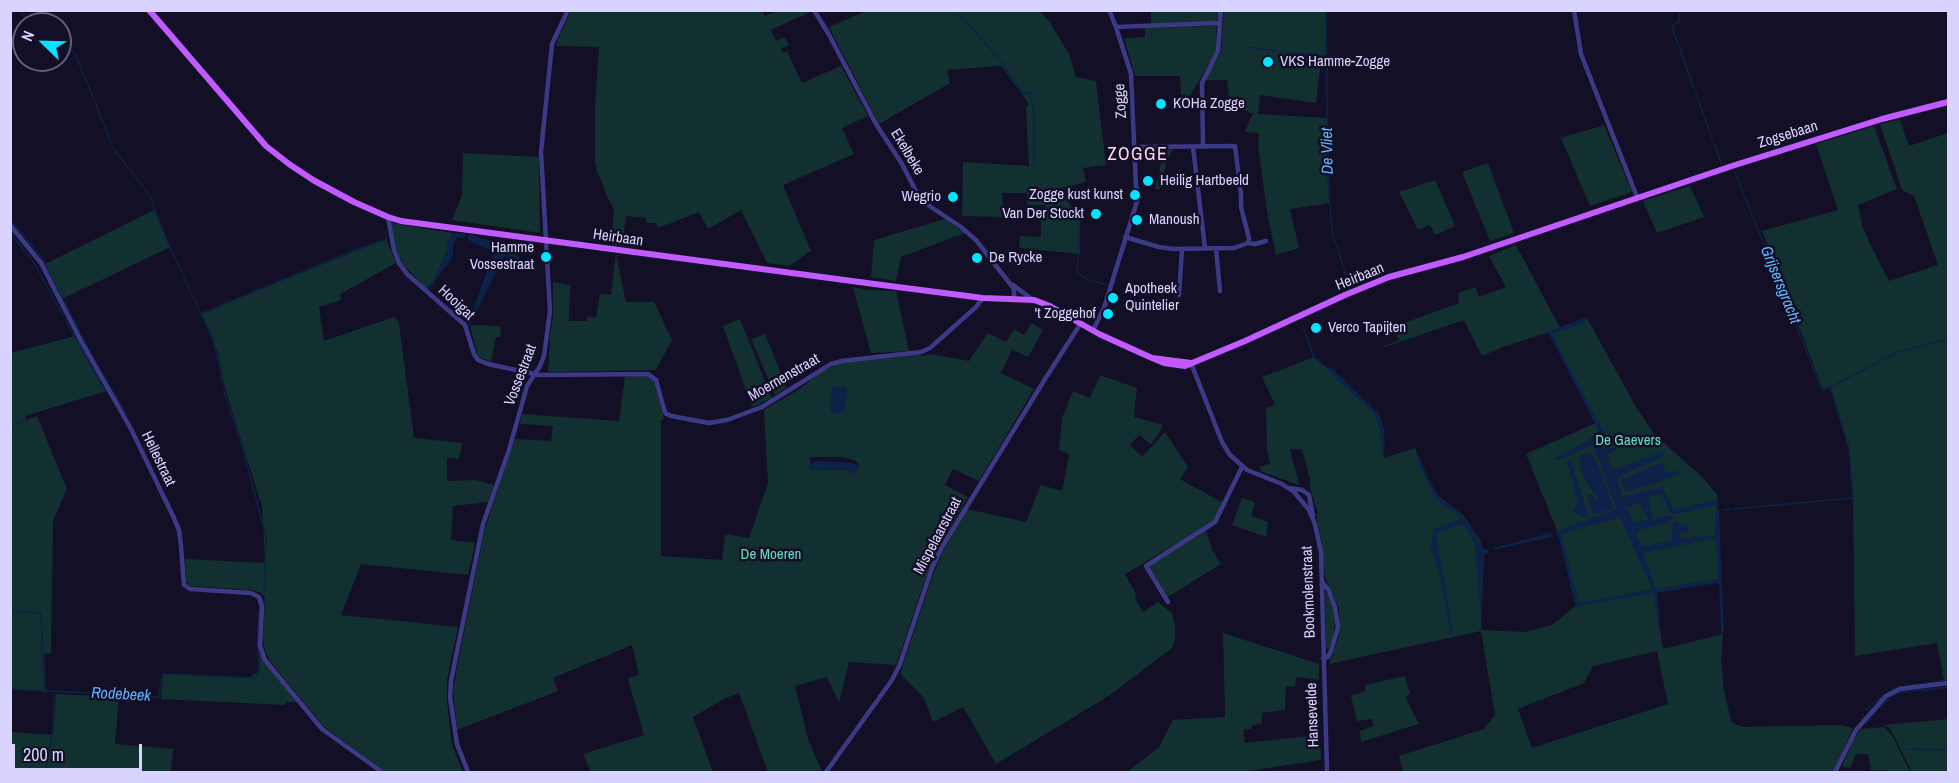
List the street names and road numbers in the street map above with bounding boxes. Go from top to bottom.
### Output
street label: Zogge [1111,83,1131,119]
street label: Zogsebaan [1756,117,1820,153]
street label: Ekelbeke [886,126,928,178]
street label: Heirbaan [592,226,644,250]
street label: Heirbaan [1333,259,1387,295]
street label: Hooigat [434,282,478,324]
street label: Vossestraat [501,342,541,408]
street label: Moernenstraat [745,350,823,406]
street label: Hellestraat [137,429,179,489]
street label: Mispelaarstraat [910,494,966,578]
street label: Bookmolenstraat [1298,546,1320,638]
street label: Hansevelde [1303,682,1323,748]

